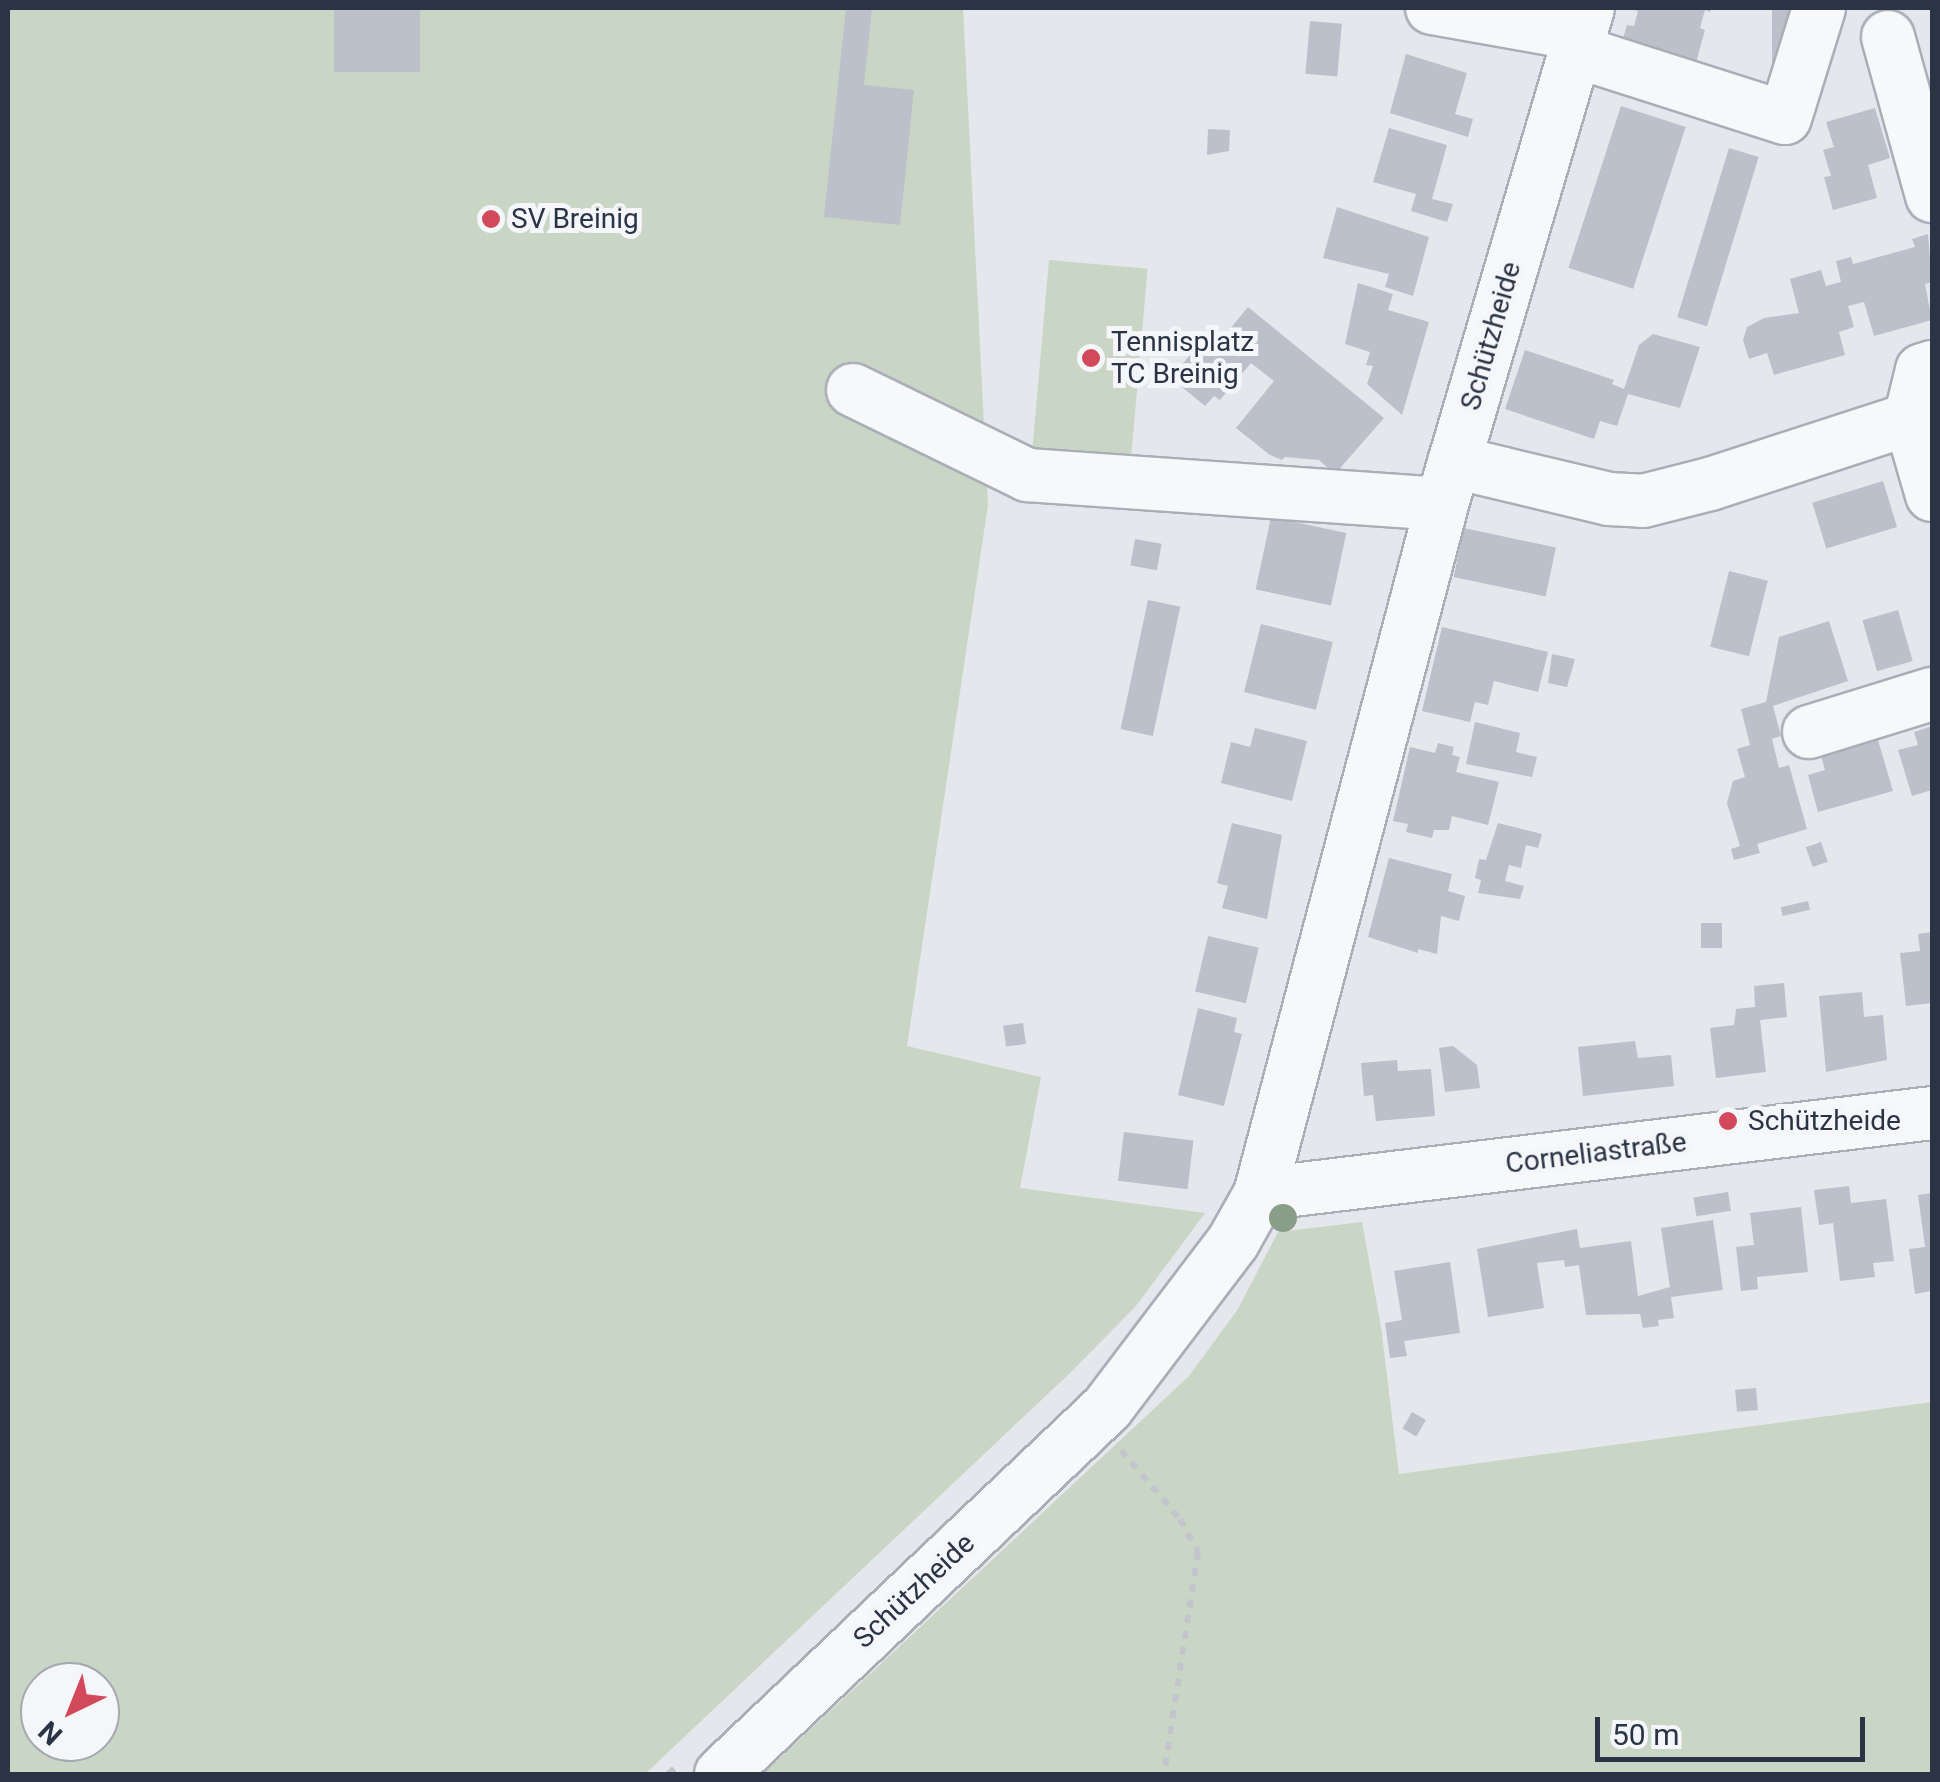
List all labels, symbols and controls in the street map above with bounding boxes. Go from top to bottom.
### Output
place label: SV Breinig [511,202,639,236]
marker: SV Breinig [480,208,502,230]
street label: Schützheide [1454,258,1528,414]
place label: Tennisplatz TC Breinig [1111,325,1254,391]
marker: Tennisplatz TC Breinig [1080,347,1102,369]
place label: Schützheide [1748,1104,1901,1138]
marker: Schützheide [1717,1110,1739,1132]
street label: Corneliastraße [1504,1125,1688,1181]
street label: Schützheide [847,1527,981,1655]
north arrow [20,1662,120,1762]
scale bar [1600,1697,1870,1759]
text: N [32,1714,69,1752]
text: 50 m [1612,1717,1679,1752]

